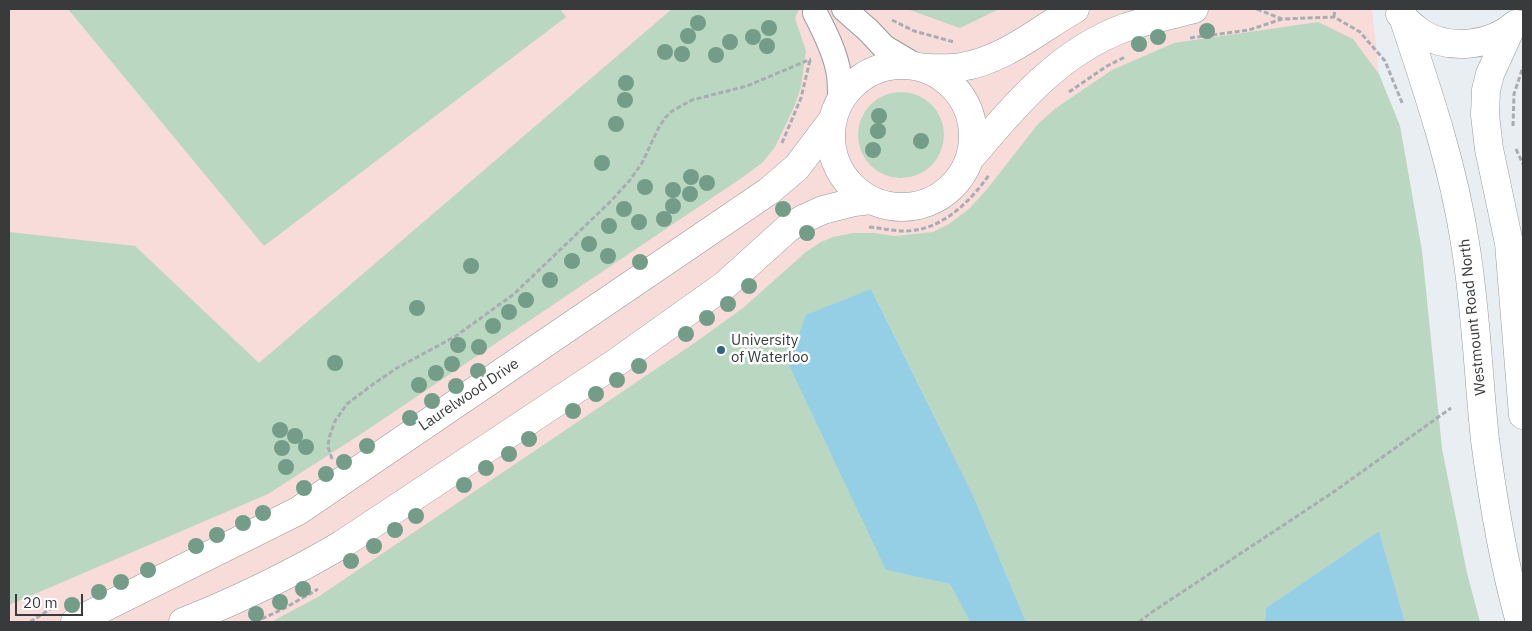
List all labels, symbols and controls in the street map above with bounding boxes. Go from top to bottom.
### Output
street label: Westmount Road North [1456,238,1490,396]
place label: University of Waterloo [731,332,809,367]
marker: University of Waterloo [715,344,727,356]
street label: Laurelwood Drive [415,355,523,435]
scale bar [18,584,85,616]
text: 20 m [23,593,58,612]

